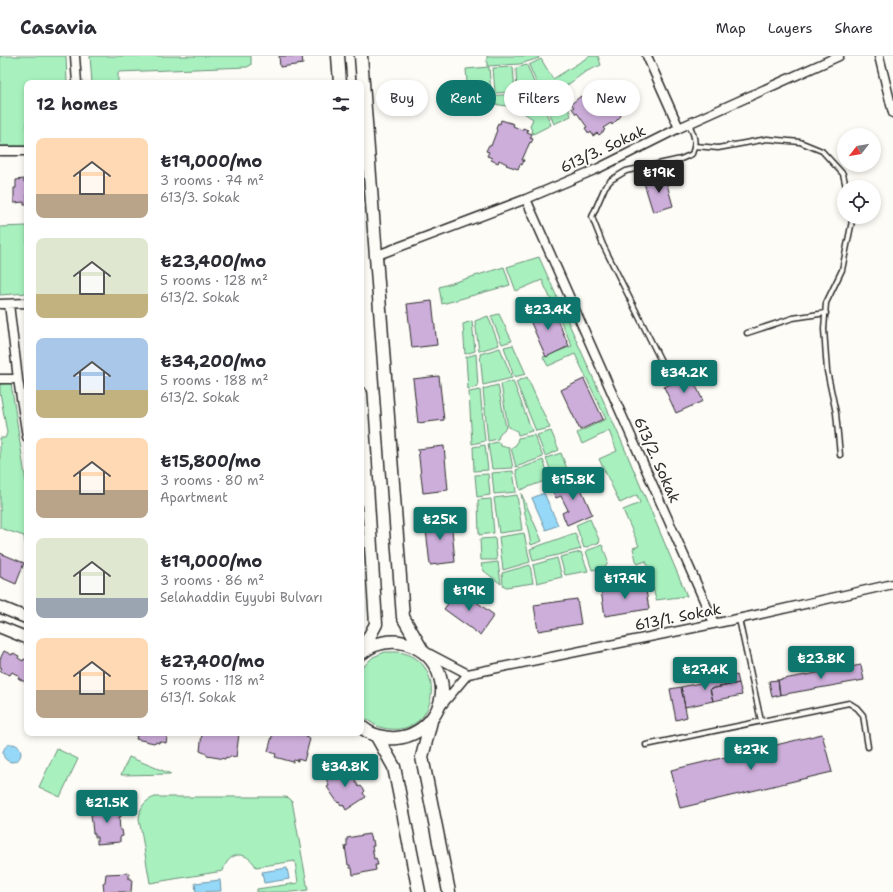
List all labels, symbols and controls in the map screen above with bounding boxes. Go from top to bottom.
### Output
text: Casavia [20,15,97,40]
text: Map [716,19,746,37]
text: Layers [768,19,812,37]
text: Share [834,19,873,37]
chip: Buy [376,80,428,116]
chip: Rent [436,80,496,116]
chip: Filters [504,80,574,116]
chip: New [582,80,640,116]
text: 12 homes [36,93,118,115]
icon: filters [330,93,352,115]
street label: 613/3. Sokak [557,120,649,178]
north arrow [837,128,881,172]
map controls [837,128,881,224]
text: ₺19,000/mo [160,150,262,172]
icon: home [68,154,116,202]
pin: ₺19K [635,160,683,194]
text: ₺19K [643,164,675,181]
text: 3 rooms · 74 m² [160,172,264,189]
button: locate [837,180,881,224]
text: 613/3. Sokak [160,189,240,206]
text: ₺23,400/mo [160,250,266,272]
icon: home [68,254,116,302]
text: 5 rooms · 128 m² [160,272,268,289]
text: 613/2. Sokak [160,289,240,306]
pin: ₺23.4K [515,297,581,331]
text: ₺23.4K [524,301,572,318]
text: ₺34,200/mo [160,350,266,372]
icon: home [68,354,116,402]
pin: ₺34.2K [651,360,717,394]
text: ₺34.2K [660,364,708,381]
text: 5 rooms · 188 m² [160,372,268,389]
text: 613/2. Sokak [160,389,240,406]
street label: 613/2. Sokak [629,414,685,506]
text: ₺15,800/mo [160,450,261,472]
icon: home [68,454,116,502]
pin: ₺15.8K [540,467,606,501]
text: ₺15.8K [551,471,595,488]
text: 3 rooms · 80 m² [160,472,264,489]
text: Apartment [160,489,228,506]
pin: ₺25K [416,507,464,541]
text: ₺25K [423,511,457,528]
text: ₺19,000/mo [160,550,262,572]
icon: home [68,554,116,602]
pin: ₺17.9K [592,566,658,600]
text: ₺17.9K [604,570,646,587]
text: 3 rooms · 86 m² [160,572,264,589]
pin: ₺19K [445,578,493,612]
text: ₺19K [453,582,485,599]
text: Selahaddin Eyyubi Bulvarı [160,589,323,606]
street label: 613/1. Sokak [633,599,723,635]
pin: ₺23.8K [788,646,854,680]
text: ₺27,400/mo [160,650,265,672]
text: ₺23.8K [797,650,845,667]
icon: home [68,654,116,702]
pin: ₺27.4K [672,657,738,691]
text: ₺27.4K [682,661,728,678]
text: 5 rooms · 118 m² [160,672,265,689]
text: 613/1. Sokak [160,689,236,706]
pin: ₺27K [727,737,775,771]
text: ₺27K [733,741,769,758]
pin: ₺34.8K [312,754,378,788]
text: ₺34.8K [321,758,369,775]
pin: ₺21.5K [74,790,140,824]
text: ₺21.5K [85,794,129,811]

